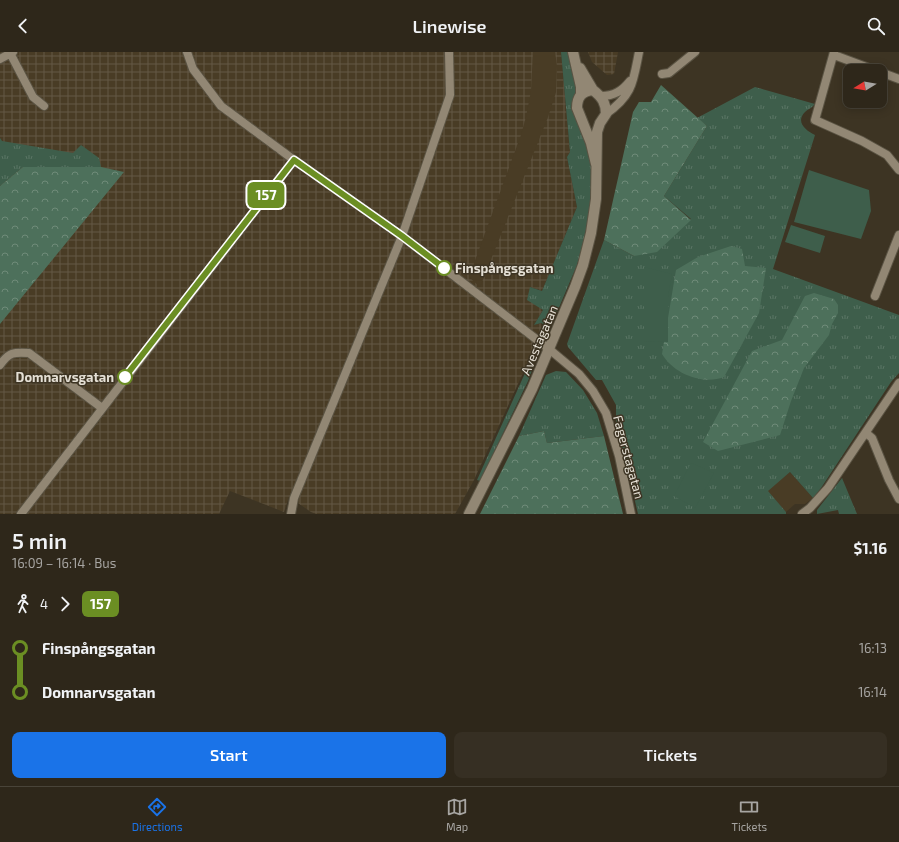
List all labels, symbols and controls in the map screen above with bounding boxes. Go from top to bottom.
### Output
icon: back [12,15,34,37]
text: Linewise [413,15,486,37]
icon: search [865,15,887,37]
north arrow [843,64,887,108]
map controls [843,64,887,108]
line badge: 157 [243,182,289,208]
text: 157 [255,186,277,203]
marker: Finspångsgatan [436,260,452,276]
place label: Finspångsgatan [455,260,554,276]
street label: Avestagatan [517,303,561,377]
place label: Domnarvsgatan [16,369,114,385]
marker: Domnarvsgatan [117,369,133,385]
street label: Fagerstagatan [610,413,648,501]
text: 5 min [12,527,67,553]
text: $1.16 [853,539,887,557]
text: 16:09 – 16:14 · Bus [12,555,116,571]
icon: walk [12,593,34,615]
icon: forward [54,593,76,615]
text: 157 [90,595,111,612]
text: 4 [40,596,48,612]
text: Finspångsgatan [42,639,156,657]
text: 16:13 [859,640,887,656]
text: Domnarvsgatan [42,683,156,701]
text: 16:14 [858,684,887,700]
button: Start [12,732,446,778]
button: Tickets [454,732,887,778]
tab: Directions [132,796,182,833]
tab: Map [446,796,468,833]
tab: Tickets [732,796,767,833]

